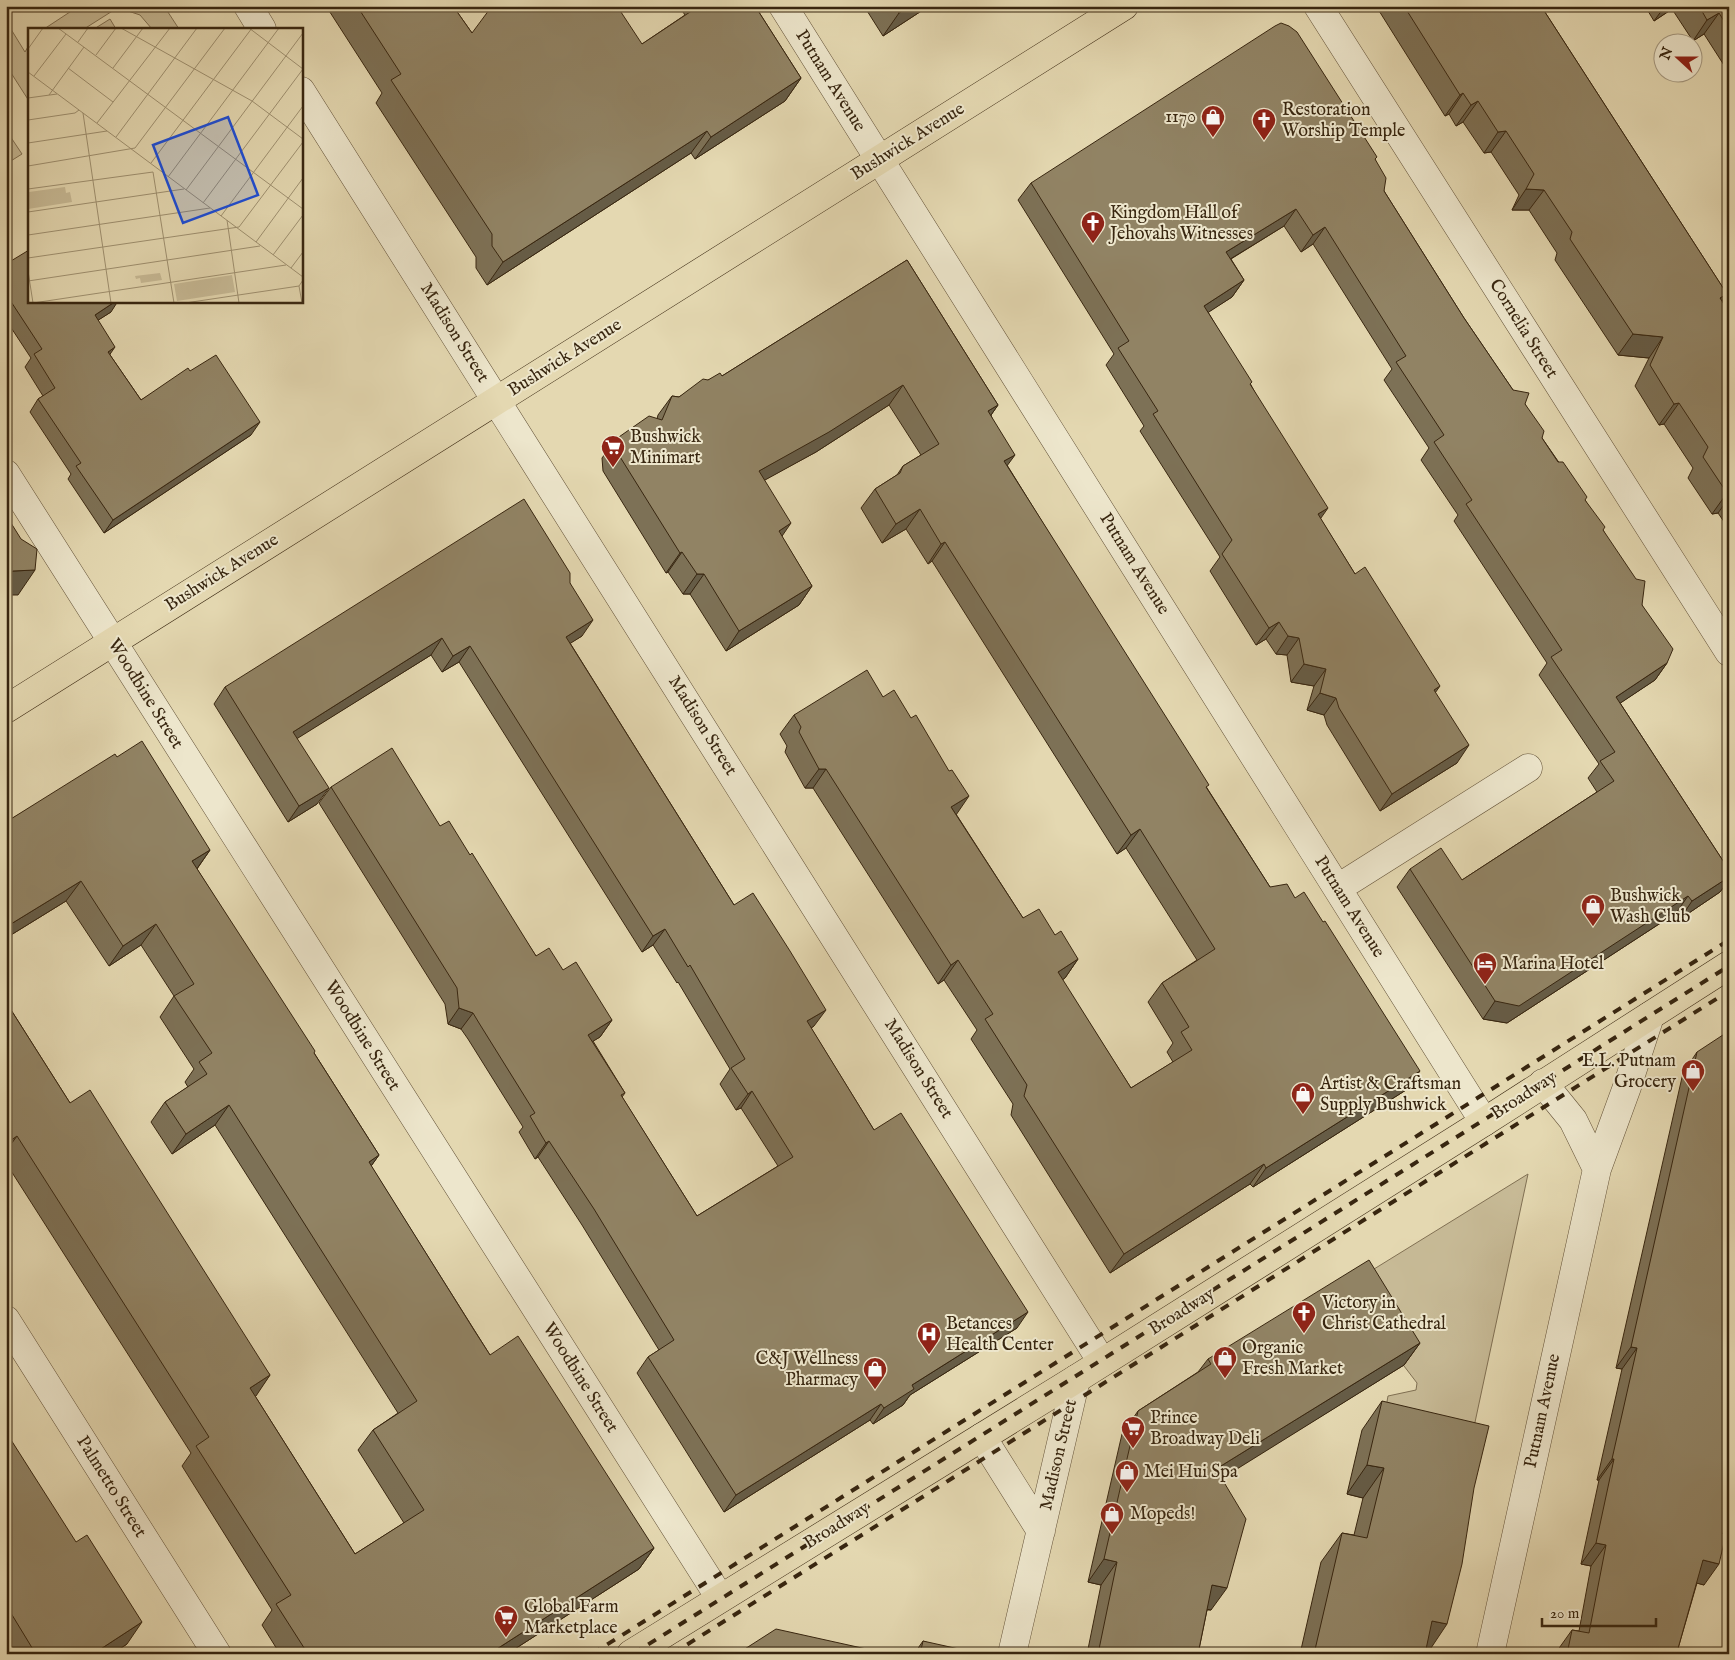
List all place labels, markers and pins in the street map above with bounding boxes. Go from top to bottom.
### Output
place label: Restoration Worship Temple [1282,99,1405,143]
shop icon: 1170 [1200,104,1226,138]
place label: 1170 [1165,106,1196,129]
church icon: Restoration Worship Temple [1251,107,1277,141]
place label: Kingdom Hall of Jehovahs Witnesses [1108,202,1253,246]
church icon: Kingdom Hall of Jehovahs Witnesses [1080,210,1106,244]
place label: Bushwick Minimart [630,426,701,470]
supermarket icon: Bushwick Minimart [600,434,626,468]
place label: Bushwick Wash Club [1610,885,1691,929]
shop icon: Bushwick Wash Club [1580,893,1606,927]
hotel icon: Marina Hotel [1472,951,1498,985]
place label: Marina Hotel [1502,953,1604,976]
place label: E.L. Putnam Grocery [1582,1050,1676,1094]
shop icon: E.L. Putnam Grocery [1680,1058,1706,1092]
place label: Artist & Craftsman Supply Bushwick [1319,1073,1462,1117]
shop icon: Artist & Craftsman Supply Bushwick [1290,1081,1316,1115]
place label: Victory in Christ Cathedral [1321,1292,1446,1336]
church icon: Victory in Christ Cathedral [1291,1300,1317,1334]
place label: Betances Health Center [946,1313,1054,1357]
hospital icon: Betances Health Center [916,1321,942,1355]
place label: Organic Fresh Market [1242,1337,1343,1381]
shop icon: Organic Fresh Market [1212,1345,1238,1379]
place label: C&J Wellness Pharmacy [755,1348,858,1392]
shop icon: C&J Wellness Pharmacy [862,1356,888,1390]
place label: Prince Broadway Deli [1150,1407,1260,1451]
supermarket icon: Prince Broadway Deli [1120,1415,1146,1449]
shop icon: Mei Hui Spa [1114,1459,1140,1493]
place label: Mei Hui Spa [1144,1461,1238,1484]
shop icon: Mopeds! [1099,1501,1125,1535]
place label: Mopeds! [1130,1503,1195,1526]
place label: Global Farm Marketplace [524,1596,619,1640]
supermarket icon: Global Farm Marketplace [493,1604,519,1638]

